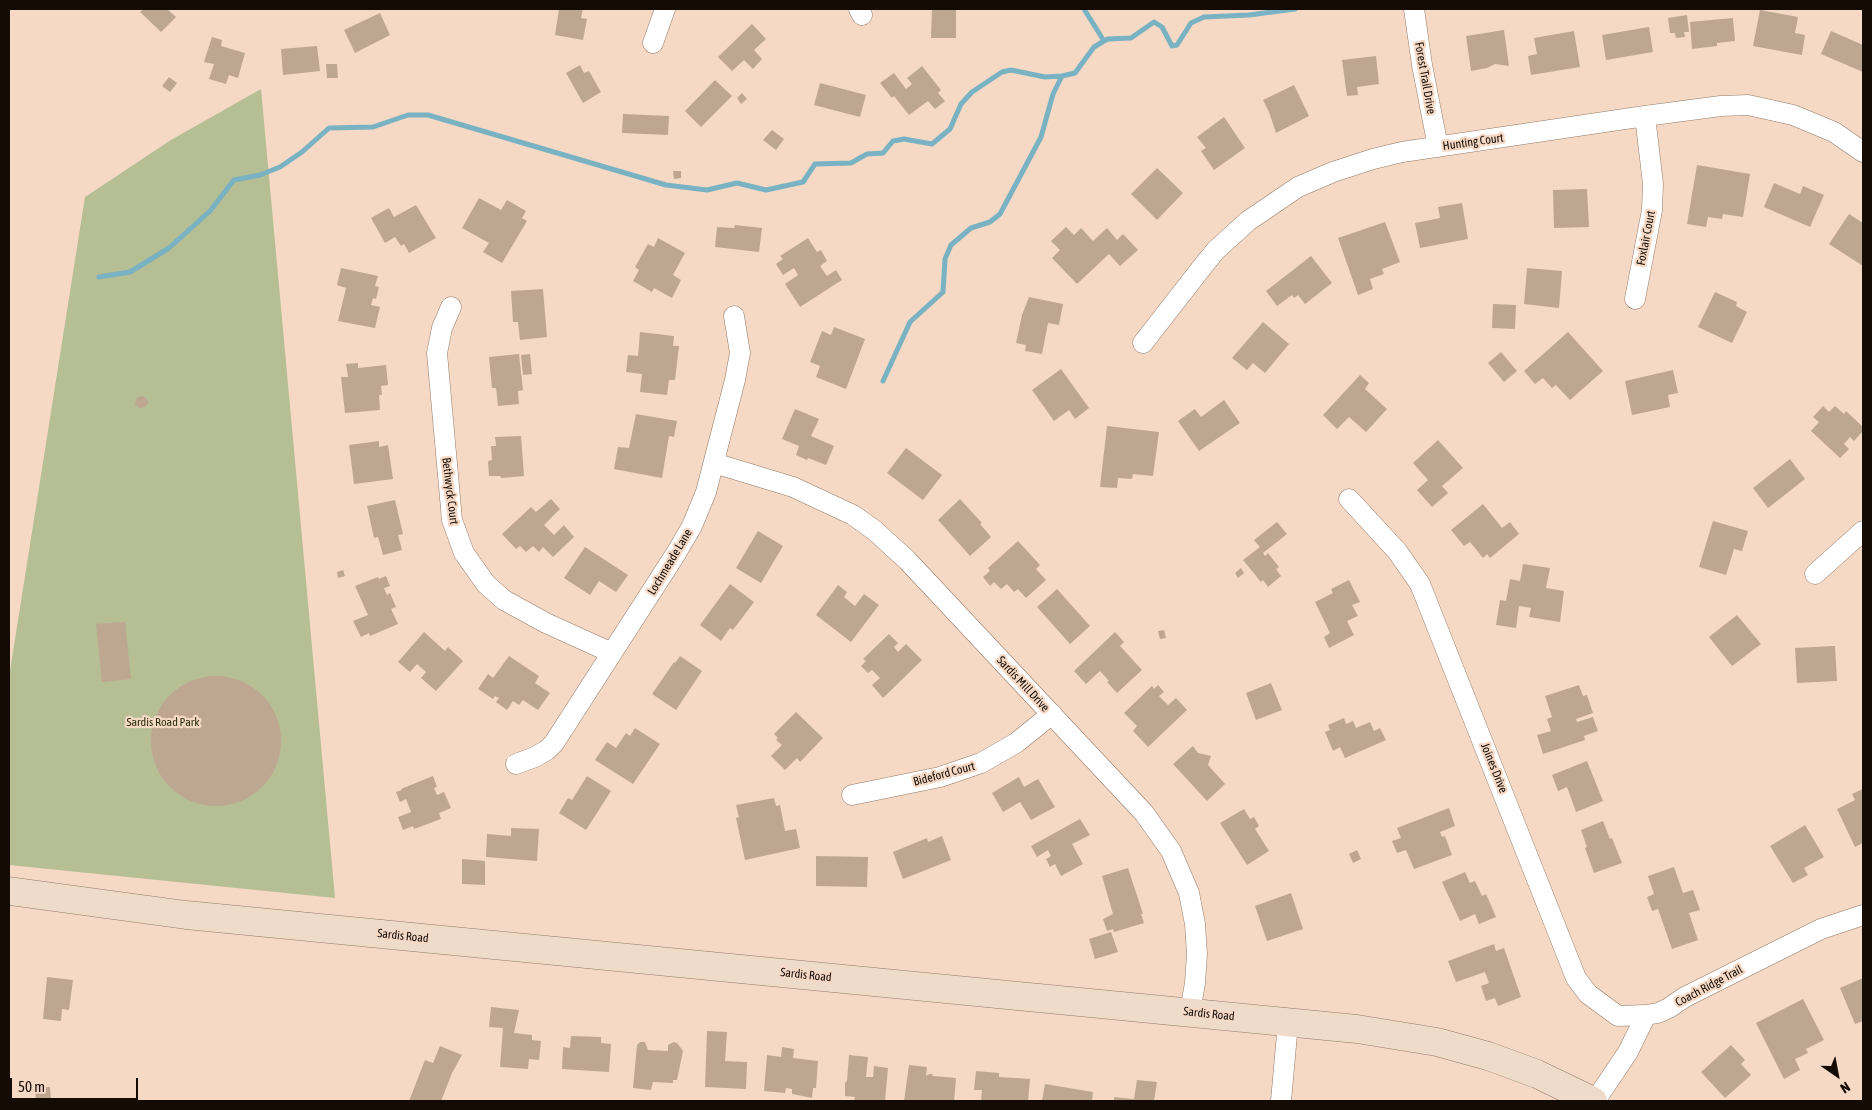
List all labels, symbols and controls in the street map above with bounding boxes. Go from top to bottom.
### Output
street label: Forest Trail Drive [1412,41,1438,115]
street label: Hunting Court [1442,131,1504,153]
street label: Foxlair Court [1634,209,1658,267]
street label: Bethwyck Court [439,457,461,525]
street label: Lochmeade Lane [645,526,695,598]
street label: Sardis Mill Drive [994,653,1052,715]
park label: Sardis Road Park [126,715,200,729]
street label: Joines Drive [1477,741,1511,795]
street label: Bideford Court [912,759,976,789]
street label: Sardis Road [377,926,429,946]
street label: Coach Ridge Trail [1673,962,1745,1010]
street label: Sardis Road [780,965,832,985]
street label: Sardis Road [1183,1004,1235,1024]
north arrow [1812,1050,1862,1100]
scale bar [12,1068,140,1100]
text: 50 m [18,1078,45,1095]
text: N [1837,1079,1853,1097]

